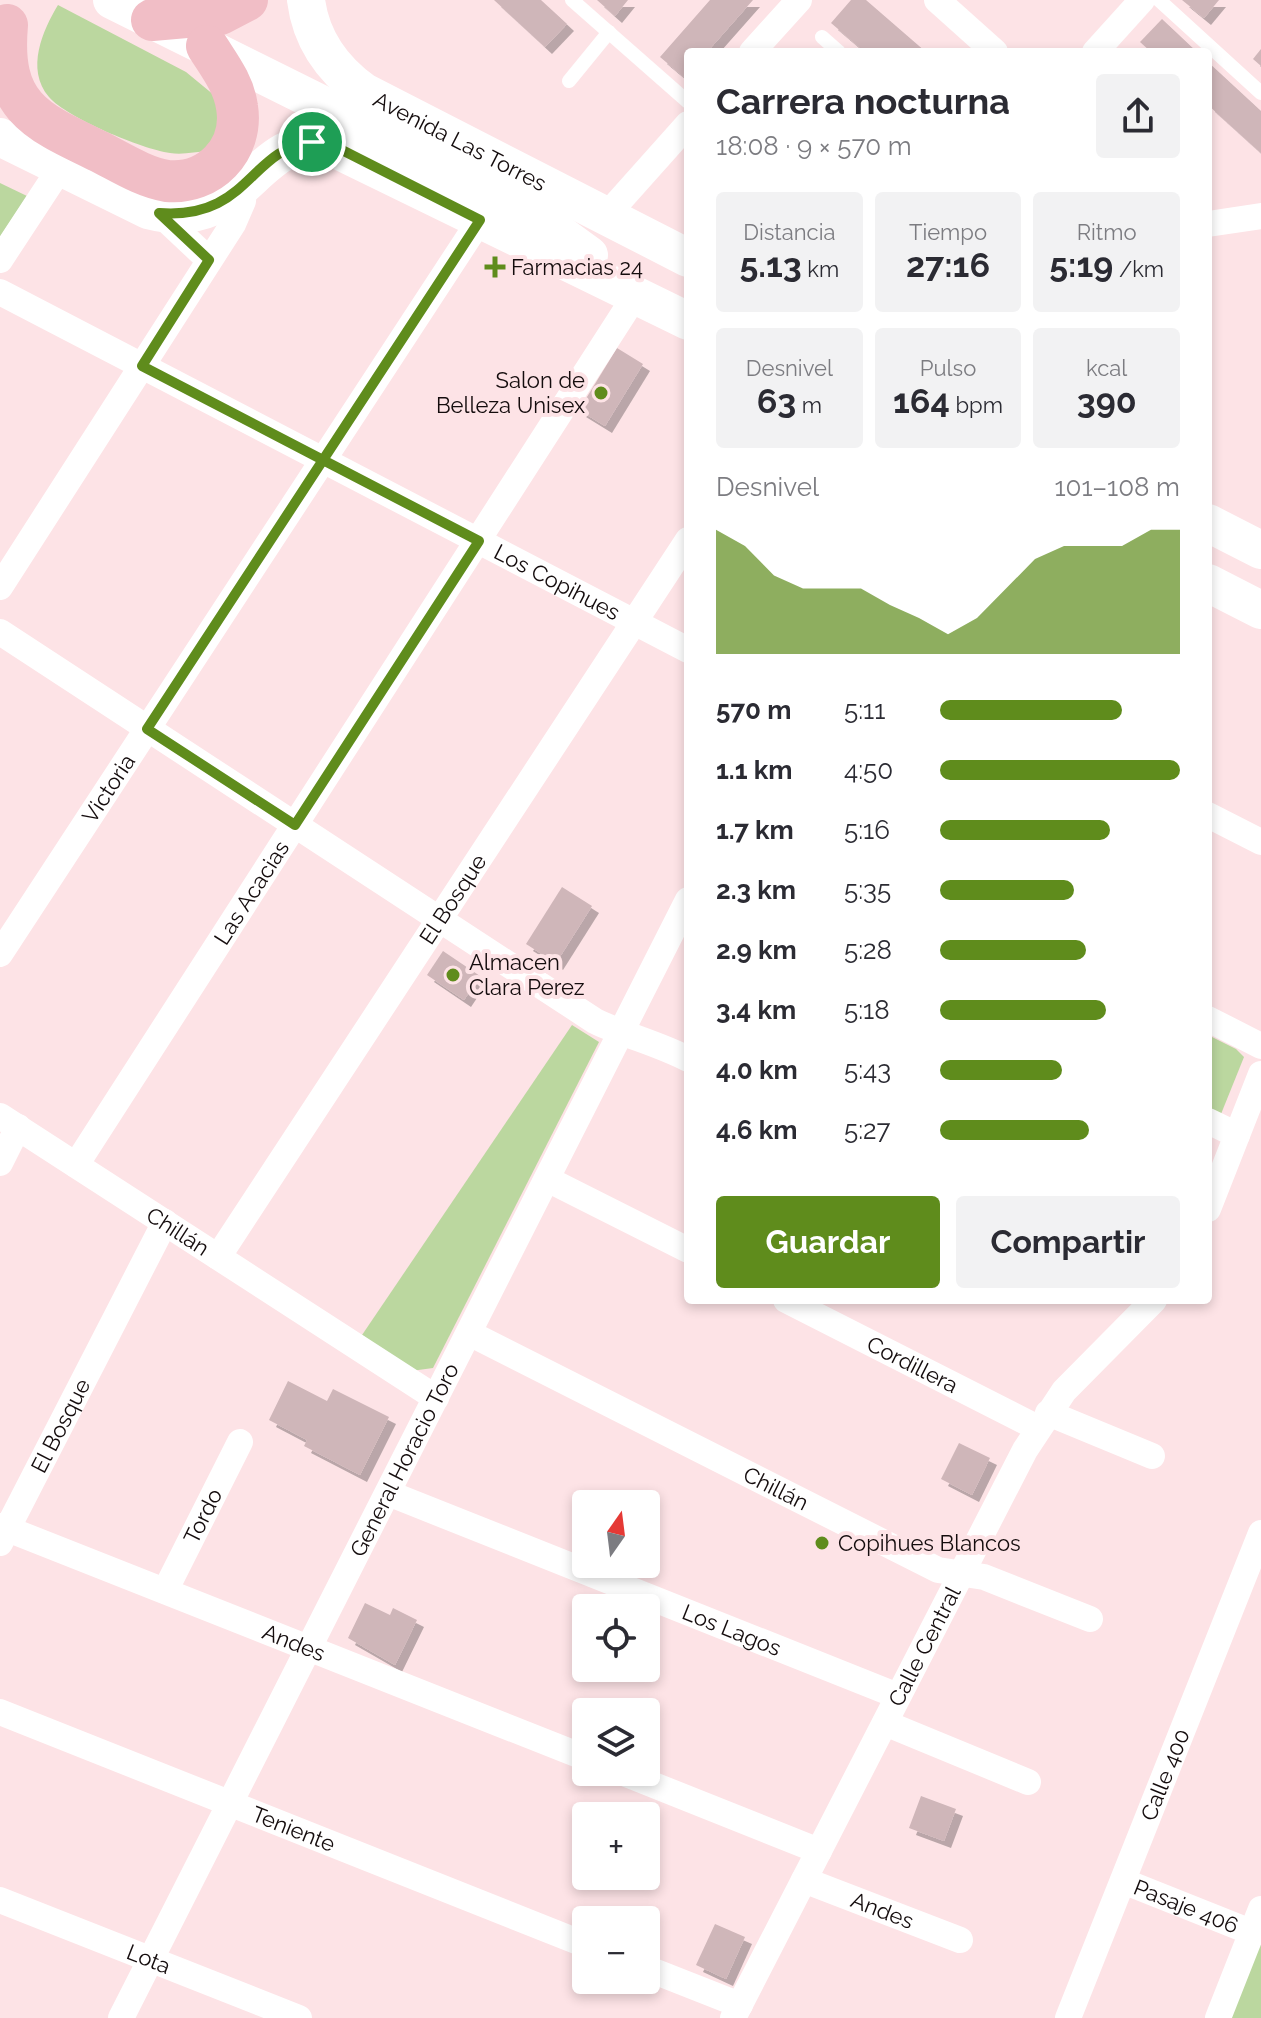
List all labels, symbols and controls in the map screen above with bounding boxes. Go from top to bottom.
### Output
button: share [1096,74,1180,158]
text: Carrera nocturna [716,80,1010,122]
street label: Avenida Las Torres [369,86,551,196]
pin [278,108,346,176]
icon: arrive [290,120,334,164]
text: 18:08 · 9 × 570 m [716,131,912,161]
text: Distancia [743,219,835,245]
text: Tiempo [909,219,987,245]
text: Ritmo [1077,219,1137,245]
text: 5.13 [739,245,802,285]
text: 27:16 [906,245,990,285]
text: 5:19 [1049,245,1113,285]
place label: Farmacias 24 [511,254,643,280]
text: km [802,256,839,282]
text: /km [1113,256,1164,282]
marker: Farmacias 24 [486,258,504,276]
text: Desnivel [746,355,833,381]
text: Pulso [920,355,976,381]
text: kcal [1086,355,1127,381]
place label: Salon de Belleza Unisex [436,367,585,418]
text: 63 [757,381,796,421]
text: 164 [893,381,950,421]
text: 390 [1077,381,1137,421]
marker: Salon de Belleza Unisex [592,384,610,402]
text: m [796,392,822,418]
text: bpm [950,392,1003,418]
text: Desnivel [716,472,819,502]
text: 101–108 m [1054,472,1180,502]
street label: Los Copihues [490,539,624,625]
text: 570 m [716,695,791,725]
text: 5:11 [844,695,885,725]
street label: Victoria [77,749,140,827]
text: 1.1 km [716,755,793,785]
text: 4:50 [844,755,893,785]
text: 1.7 km [716,815,794,845]
text: 5:16 [844,815,890,845]
street label: Las Acacias [208,836,294,949]
street label: El Bosque [414,849,492,949]
text: 2.3 km [716,875,796,905]
text: 5:35 [844,875,891,905]
text: 2.9 km [716,935,797,965]
text: 5:28 [844,935,892,965]
place label: Almacen Clara Perez [469,949,585,1000]
marker: Almacen Clara Perez [444,966,462,984]
text: 3.4 km [716,995,796,1025]
text: 5:18 [844,995,890,1025]
text: 4.0 km [716,1055,798,1085]
text: 5:43 [844,1055,891,1085]
text: 4.6 km [716,1115,797,1145]
text: 5:27 [844,1115,891,1145]
button: Guardar [716,1196,940,1288]
button: Compartir [956,1196,1180,1288]
street label: Chillán [142,1201,214,1261]
street label: Cordillera [863,1330,962,1398]
street label: General Horacio Toro [344,1359,464,1561]
street label: El Bosque [25,1374,95,1477]
street label: Chillán [739,1461,813,1515]
street label: Tordo [178,1484,227,1548]
north arrow [572,1490,660,1578]
map controls [572,1490,660,1994]
place label: Copihues Blancos [838,1530,1021,1556]
marker: Copihues Blancos [813,1534,831,1552]
street label: Calle Central [883,1582,966,1711]
button: locate [572,1594,660,1682]
street label: Los Lagos [679,1599,785,1661]
street label: Andes [259,1618,329,1666]
button: layers [572,1698,660,1786]
street label: Calle 400 [1135,1725,1195,1824]
street label: Teniente [248,1801,339,1857]
button: + [572,1802,660,1890]
street label: Pasaje 406 [1130,1874,1242,1939]
street label: Andes [847,1886,917,1934]
button: − [572,1906,660,1994]
street label: Lota [123,1938,174,1979]

